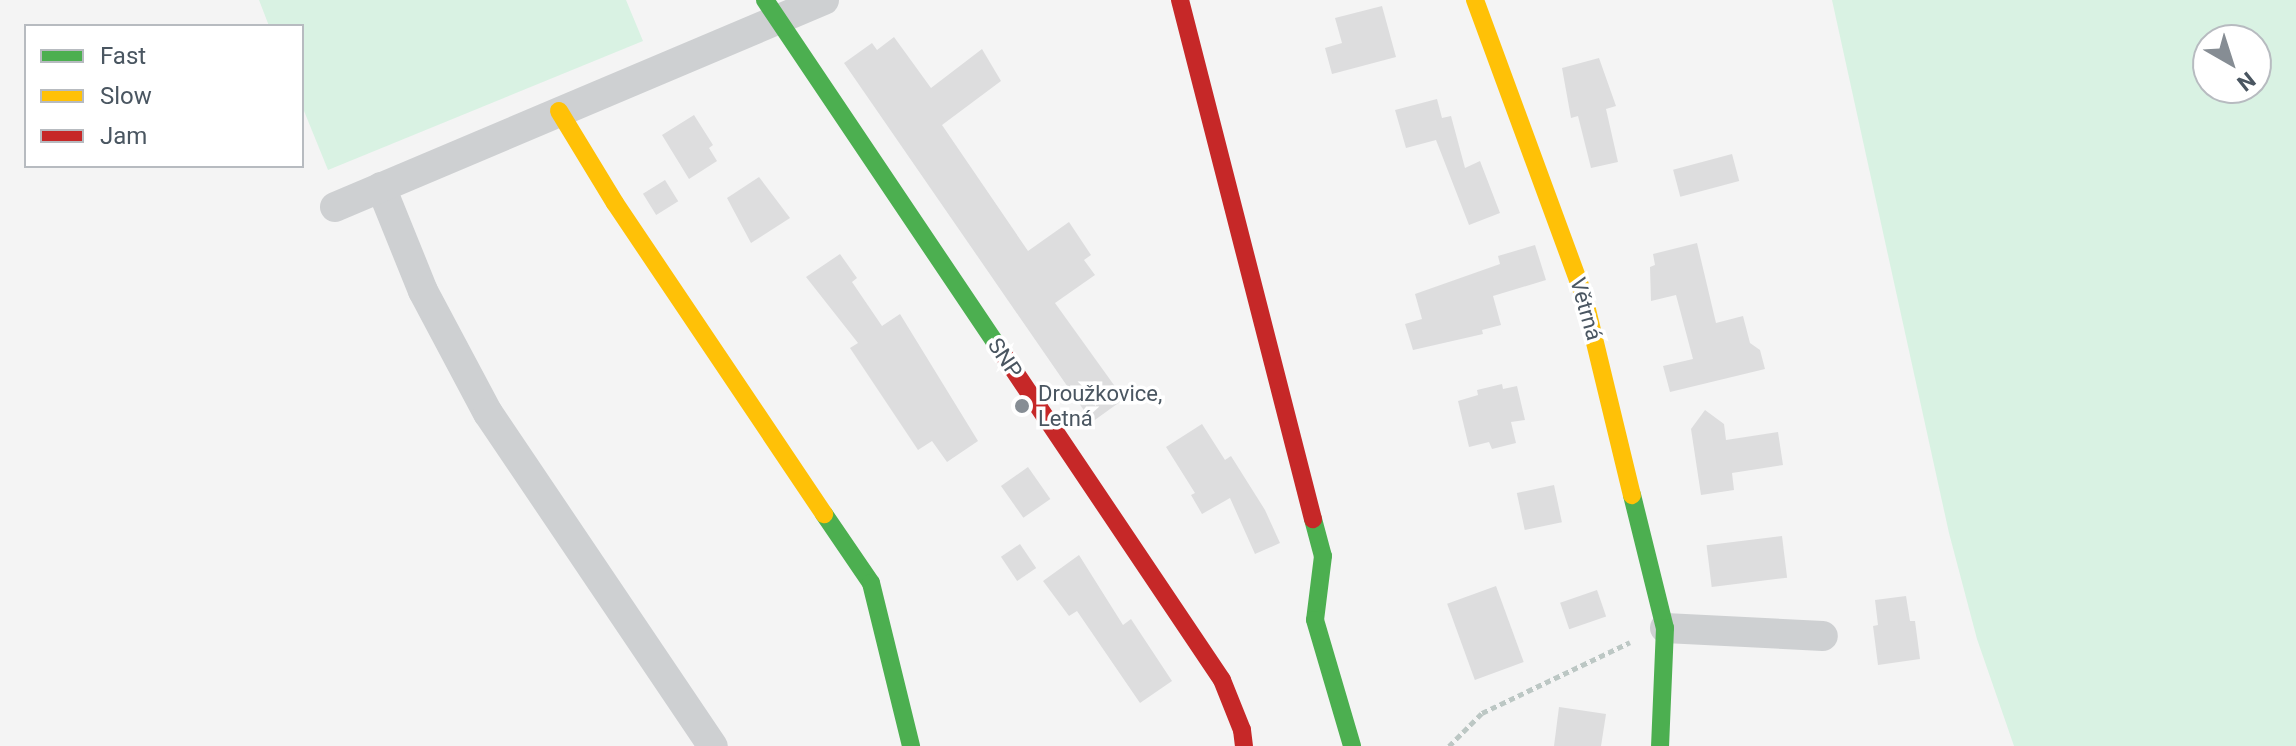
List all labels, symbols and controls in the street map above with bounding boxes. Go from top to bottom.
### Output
legend [24,24,304,168]
north arrow [2192,24,2272,104]
text: Fast [100,42,146,70]
text: N [2232,67,2260,96]
text: Slow [100,82,152,110]
text: Jam [100,122,147,150]
street label: Větrná [1564,275,1608,343]
street label: SNP [982,333,1028,383]
place label: Droužkovice, Letná [1038,380,1162,432]
marker: Droužkovice, Letná [1013,397,1031,415]

